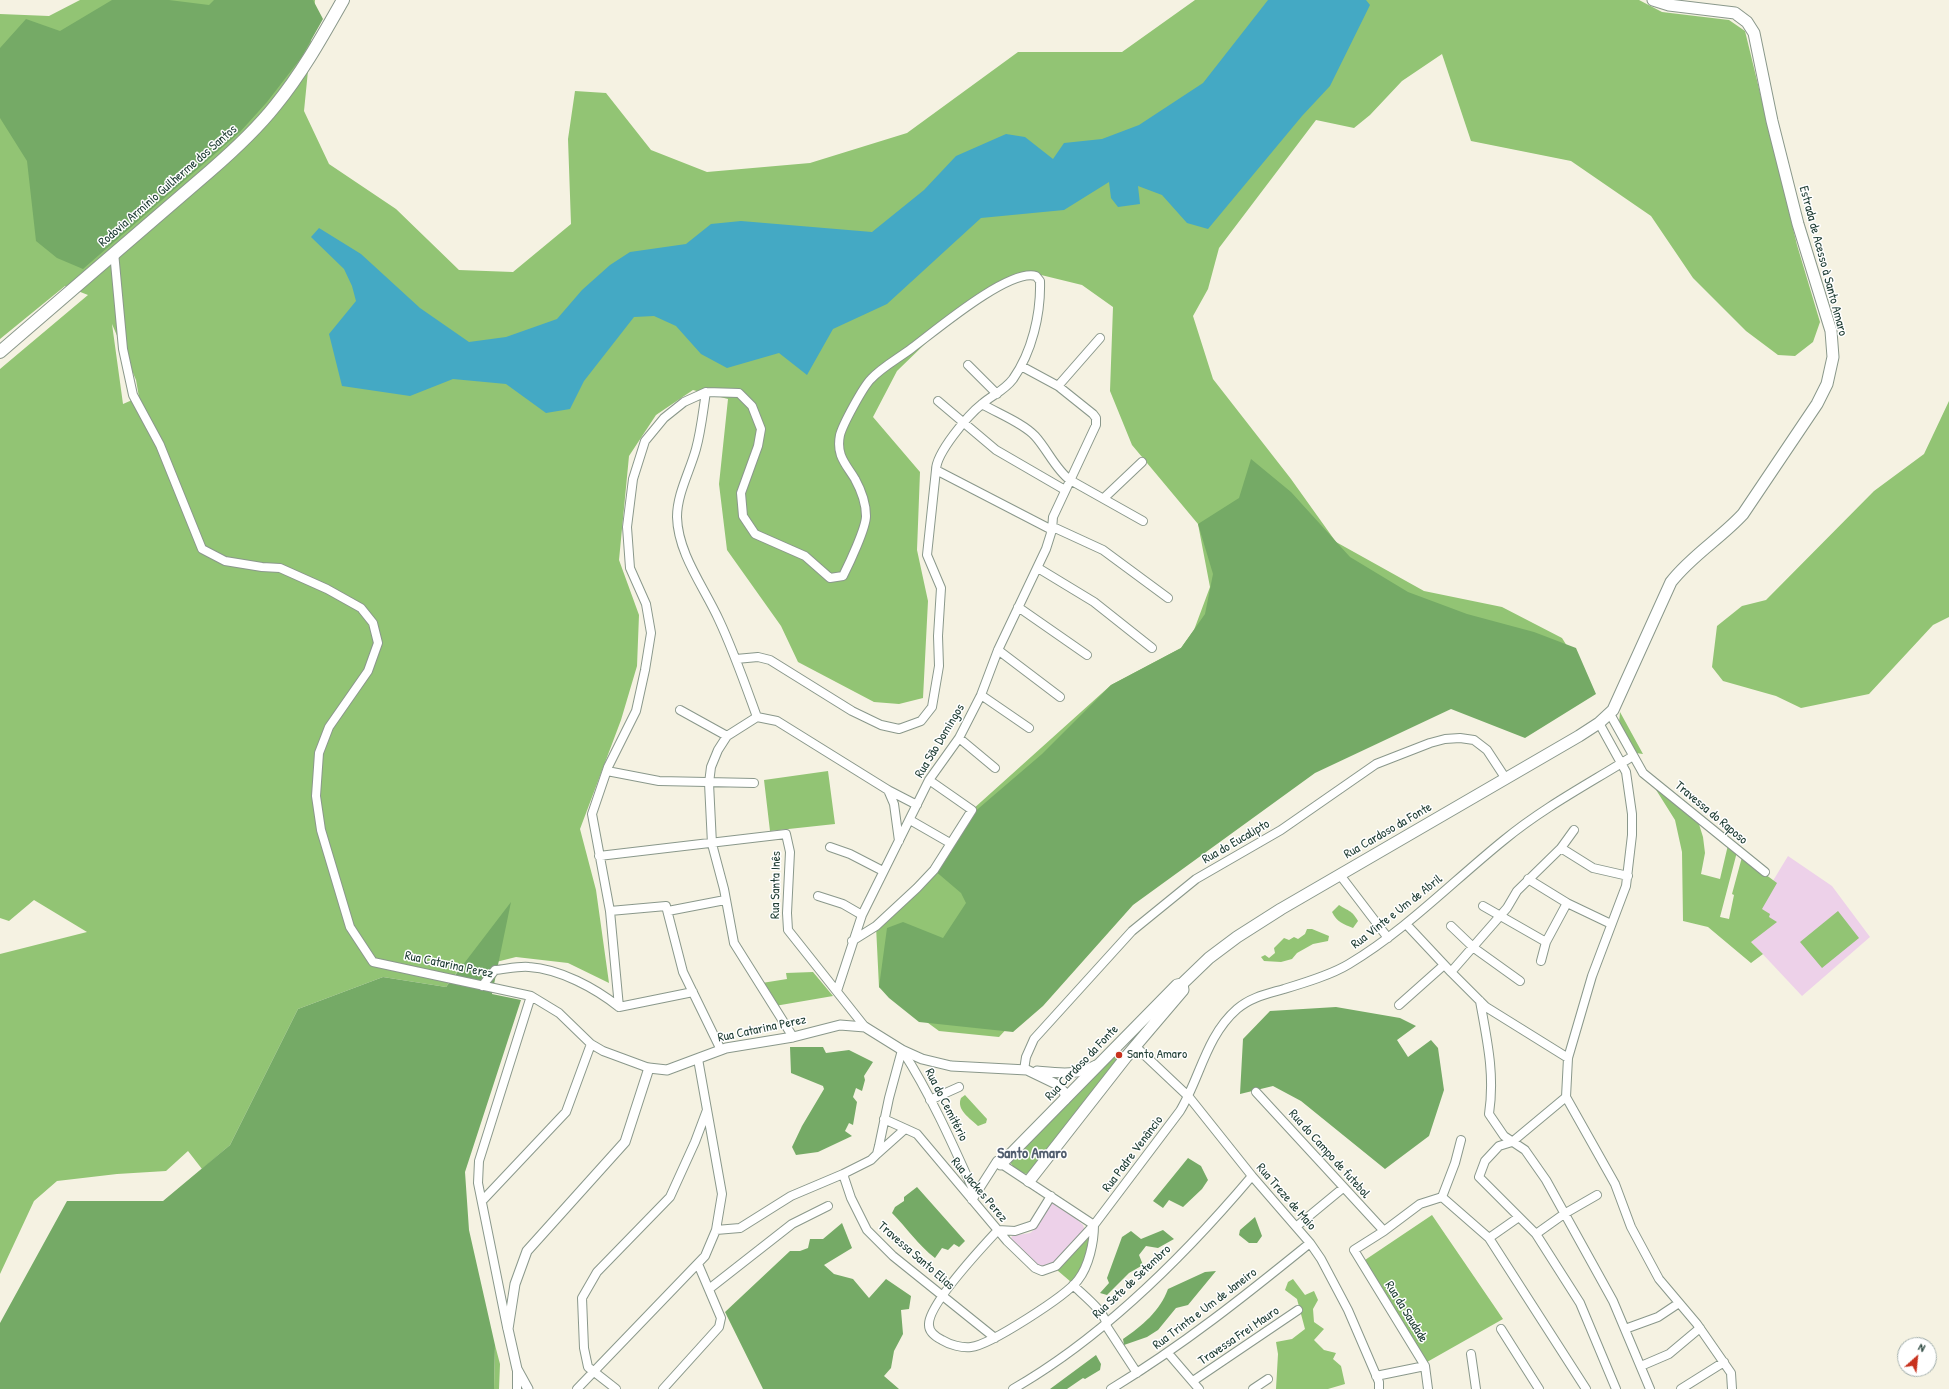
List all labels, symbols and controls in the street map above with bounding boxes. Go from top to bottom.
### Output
street label: Rodovia Armínio Guilherme dos Santos [96,122,240,250]
street label: Estrada de Acesso à Santo Amaro [1795,184,1851,338]
street label: Rua São Domingos [912,701,968,781]
street label: Travessa do Raposo [1672,778,1750,848]
street label: Rua Cardoso da Fonte [1341,800,1435,862]
street label: Rua do Eucalipto [1200,816,1272,868]
street label: Rua Santa Inês [768,851,784,919]
street label: Rua Vinte e Um de Abril [1348,872,1446,952]
street label: Rua Catarina Perez [403,948,495,982]
street label: Rua Catarina Perez [716,1012,808,1046]
street label: Rua Cardoso da Fonte [1042,1022,1122,1104]
place label: Santo Amaro [1127,1047,1187,1063]
marker: Santo Amaro [1114,1050,1124,1060]
street label: Rua do Cemitério [921,1066,971,1144]
street label: Rua do Campo de futebol [1285,1106,1373,1202]
street label: Rua Padre Venâncio [1099,1113,1167,1195]
district label: Santo Amaro [997,1145,1067,1163]
street label: Rua Jackes Perez [947,1154,1011,1226]
street label: Rua Treze de Maio [1253,1160,1319,1234]
street label: Travessa Santo Elias [874,1218,958,1294]
street label: Rua Sete de Setembro [1090,1242,1174,1322]
street label: Rua Trinta e Um de Janeiro [1150,1265,1260,1353]
street label: Rua da Saudade [1381,1279,1431,1345]
street label: Travessa Frei Mauro [1196,1303,1282,1369]
north arrow [1897,1337,1937,1377]
text: N [1916,1340,1928,1355]

